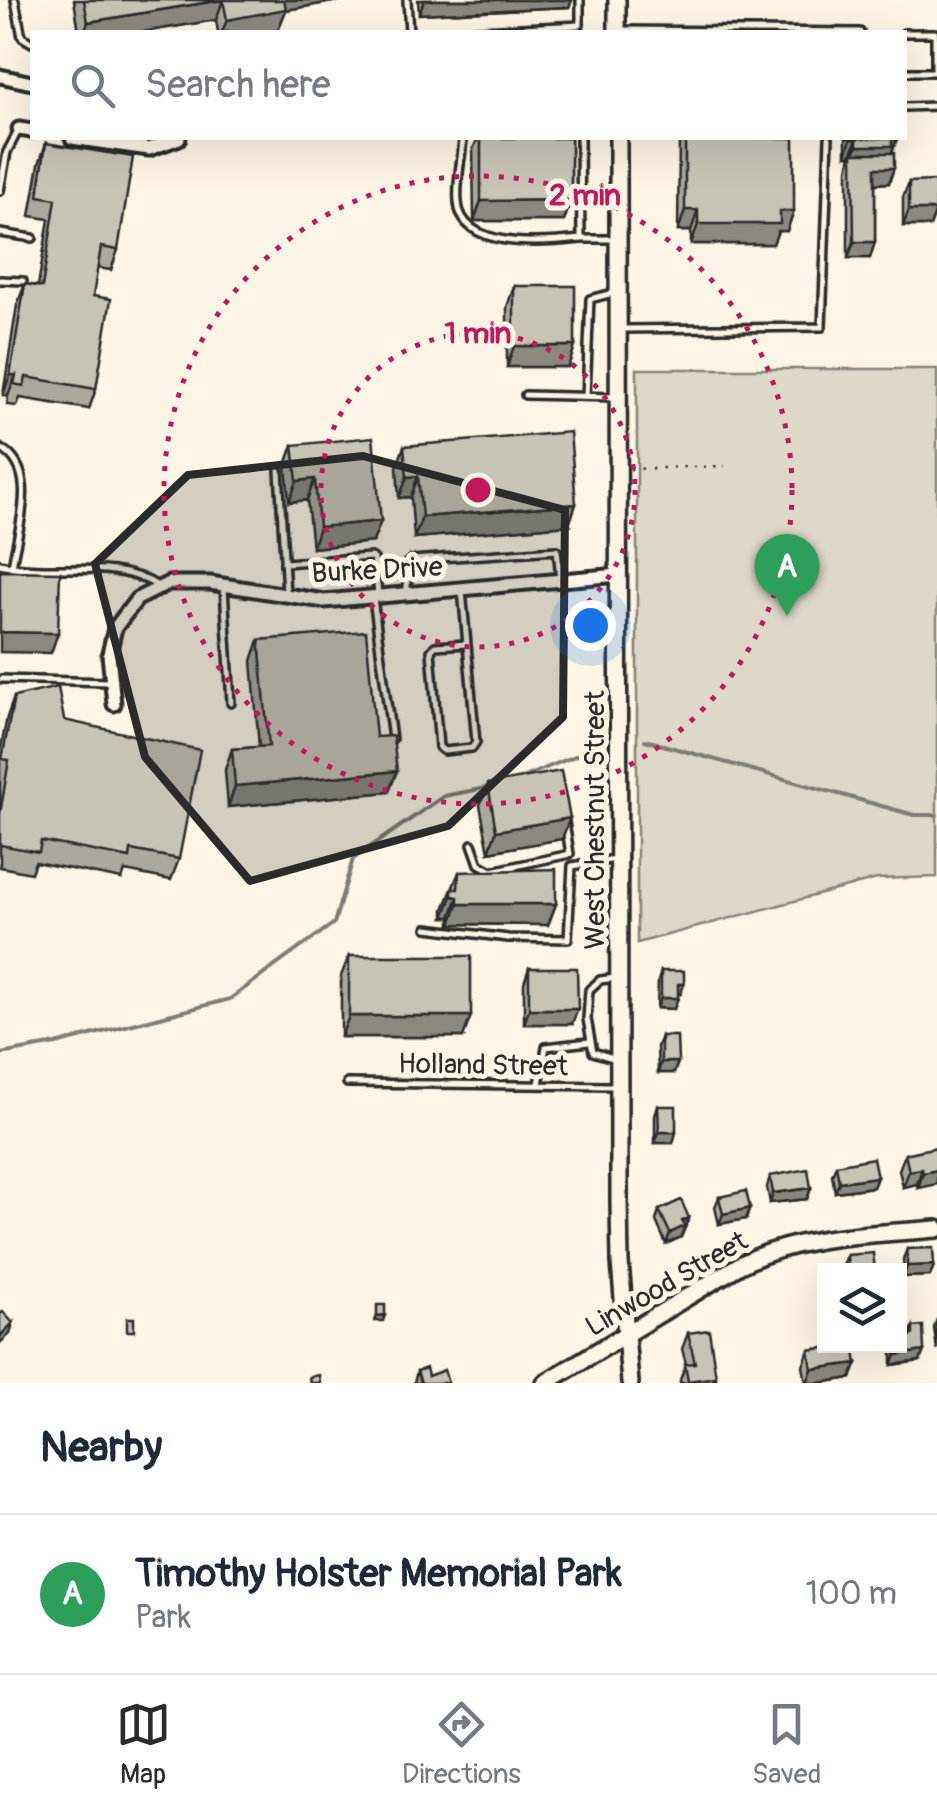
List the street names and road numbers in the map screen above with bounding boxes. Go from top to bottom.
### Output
street label: Burke Drive [311,550,444,591]
street label: West Chestnut Street [578,690,613,949]
street label: Holland Street [398,1047,569,1084]
street label: Linwood Street [580,1224,755,1345]

